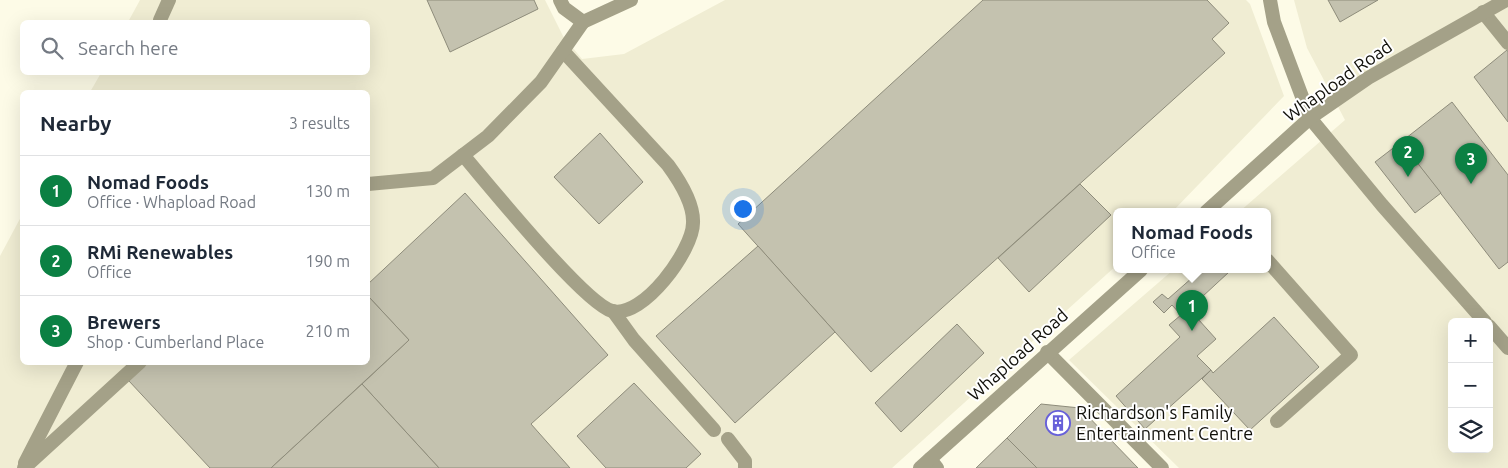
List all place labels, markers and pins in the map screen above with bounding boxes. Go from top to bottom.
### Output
pin: 2 [1392,136,1424,177]
pin: 3 [1455,143,1487,184]
pin: 1 [1176,290,1208,331]
place label: Richardson's Family Entertainment Centre [1076,402,1253,443]
building icon: Richardson's Family Entertainment Centre [1045,410,1071,436]

